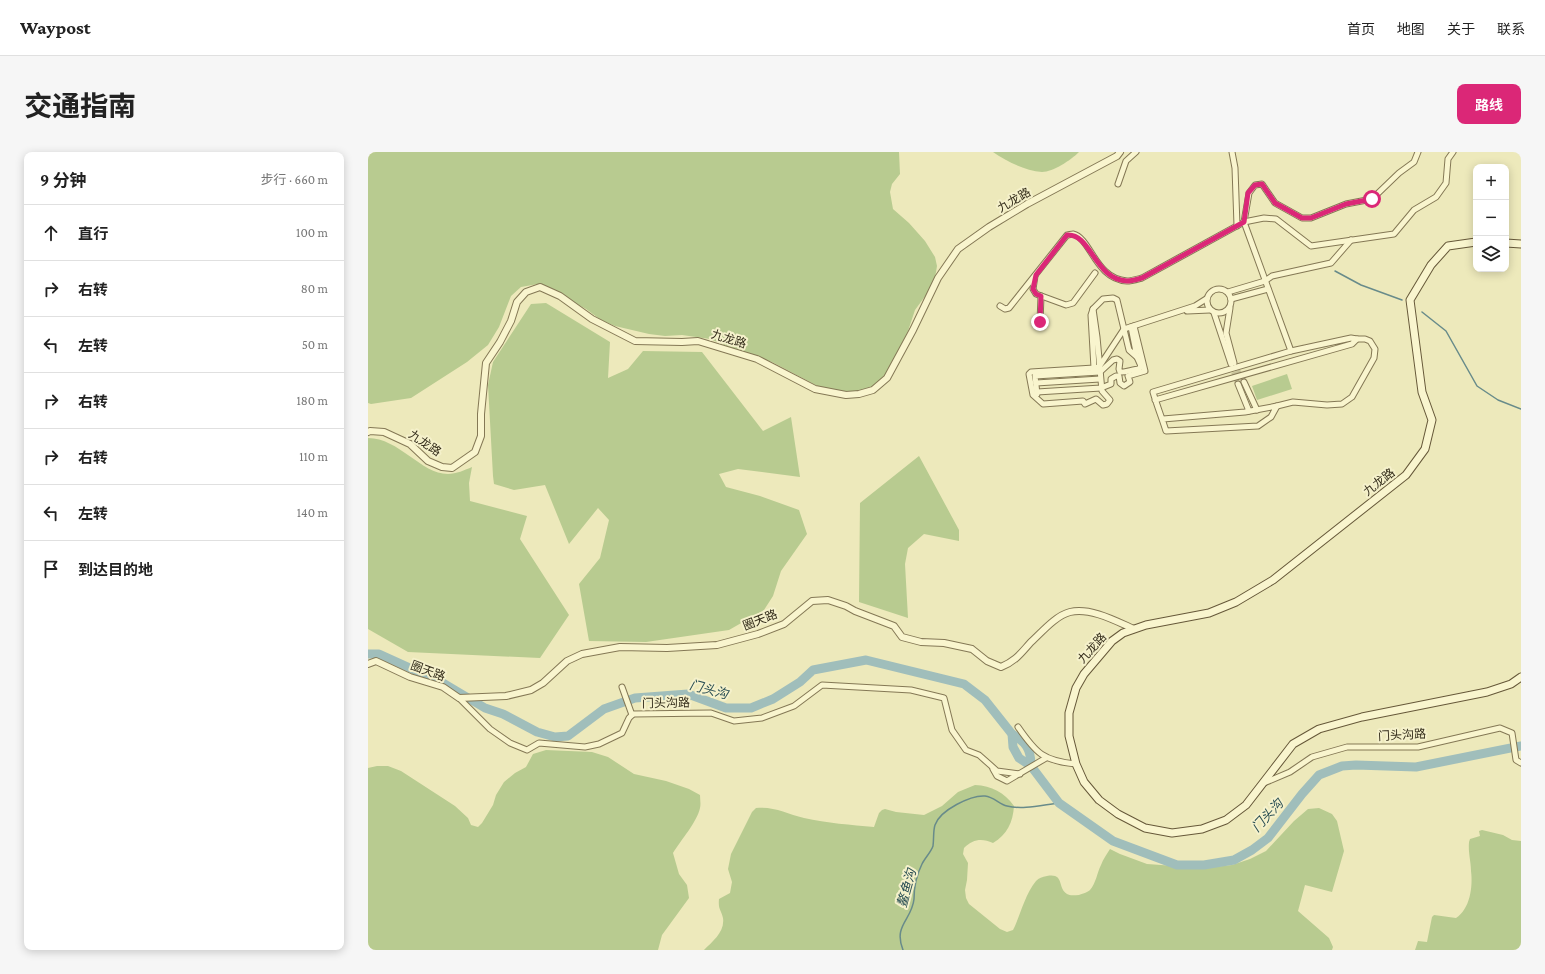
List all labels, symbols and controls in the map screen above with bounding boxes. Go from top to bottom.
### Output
text: Waypost [20,17,91,38]
text: 首页 [1347,21,1375,37]
text: 地图 [1397,21,1425,37]
text: 关于 [1447,21,1475,37]
text: 联系 [1497,21,1525,37]
button: 路线 [1457,84,1521,124]
text: 交通指南 [24,91,136,122]
map controls [1473,164,1509,272]
button: + [1473,164,1509,200]
text: 9 分钟 [40,171,87,190]
text: 步行 · 660 m [261,172,328,187]
street label: 九龙路 [995,185,1033,215]
route start [1363,190,1381,208]
button: − [1473,200,1509,236]
icon: ahead [40,222,62,244]
text: 100 m [296,225,328,240]
text: 直行 [78,226,108,242]
button: layers [1473,236,1509,272]
icon: right [40,278,62,300]
text: 80 m [301,281,328,296]
text: 右转 [78,282,108,298]
route end [1031,313,1049,331]
street label: 九龙路 [710,327,748,351]
icon: left [40,334,62,356]
text: 50 m [302,337,328,352]
text: 左转 [78,338,108,354]
icon: right [40,390,62,412]
text: 180 m [296,393,328,408]
text: 右转 [78,394,108,410]
street label: 九龙路 [406,427,444,459]
icon: right [40,446,62,468]
text: 110 m [299,449,328,464]
text: 右转 [78,450,108,466]
street label: 九龙路 [1361,465,1397,499]
icon: left [40,502,62,524]
text: 140 m [297,505,328,520]
text: 左转 [78,506,108,522]
icon: arrive [40,558,62,580]
text: 到达目的地 [78,562,153,578]
street label: 圈天路 [741,607,779,633]
street label: 九龙路 [1075,630,1109,666]
street label: 圈天路 [409,658,447,684]
water label: 门头沟 [688,677,732,702]
street label: 门头沟路 [642,696,690,710]
street label: 门头沟路 [1378,727,1426,743]
water label: 门头沟 [1249,795,1288,835]
water label: 鳌鱼沟 [894,865,919,909]

